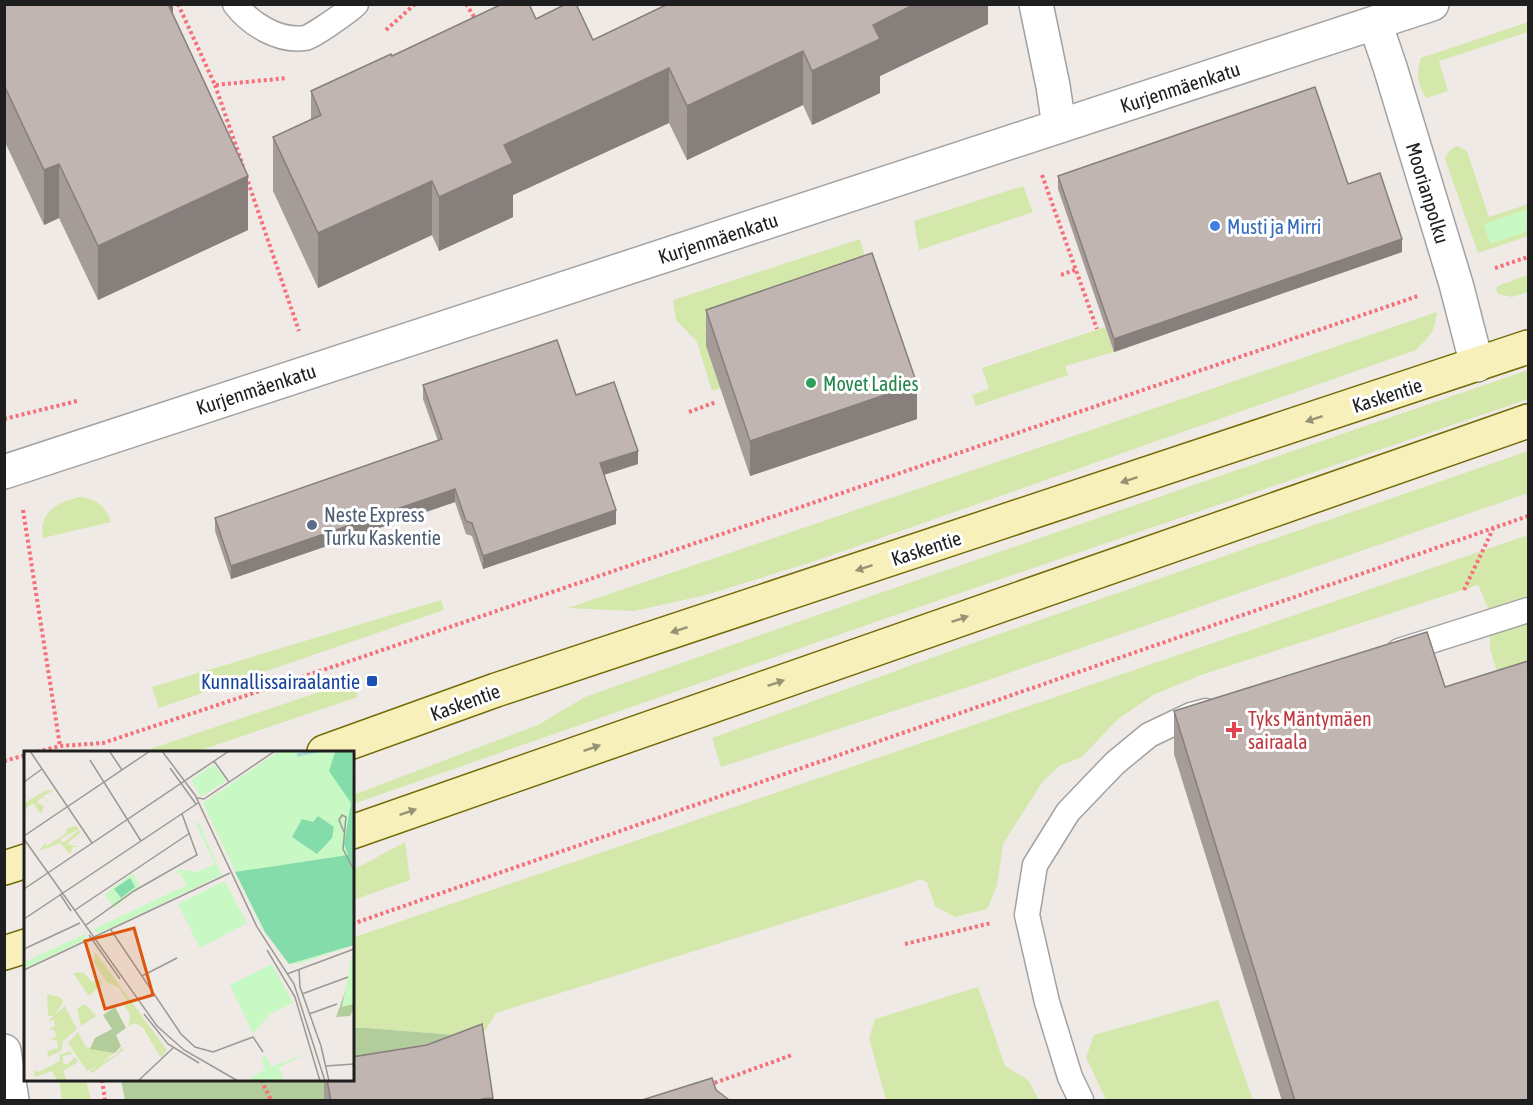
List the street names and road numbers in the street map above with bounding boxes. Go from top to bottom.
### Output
street label: Kurjenmäenkatu [1117,57,1243,117]
street label: Moorianpolku [1402,140,1454,246]
street label: Kurjenmäenkatu [655,208,781,268]
street label: Kurjenmäenkatu [193,359,319,419]
street label: Kaskentie [1349,373,1425,417]
street label: Kaskentie [888,526,964,570]
street label: Kaskentie [427,679,503,725]

